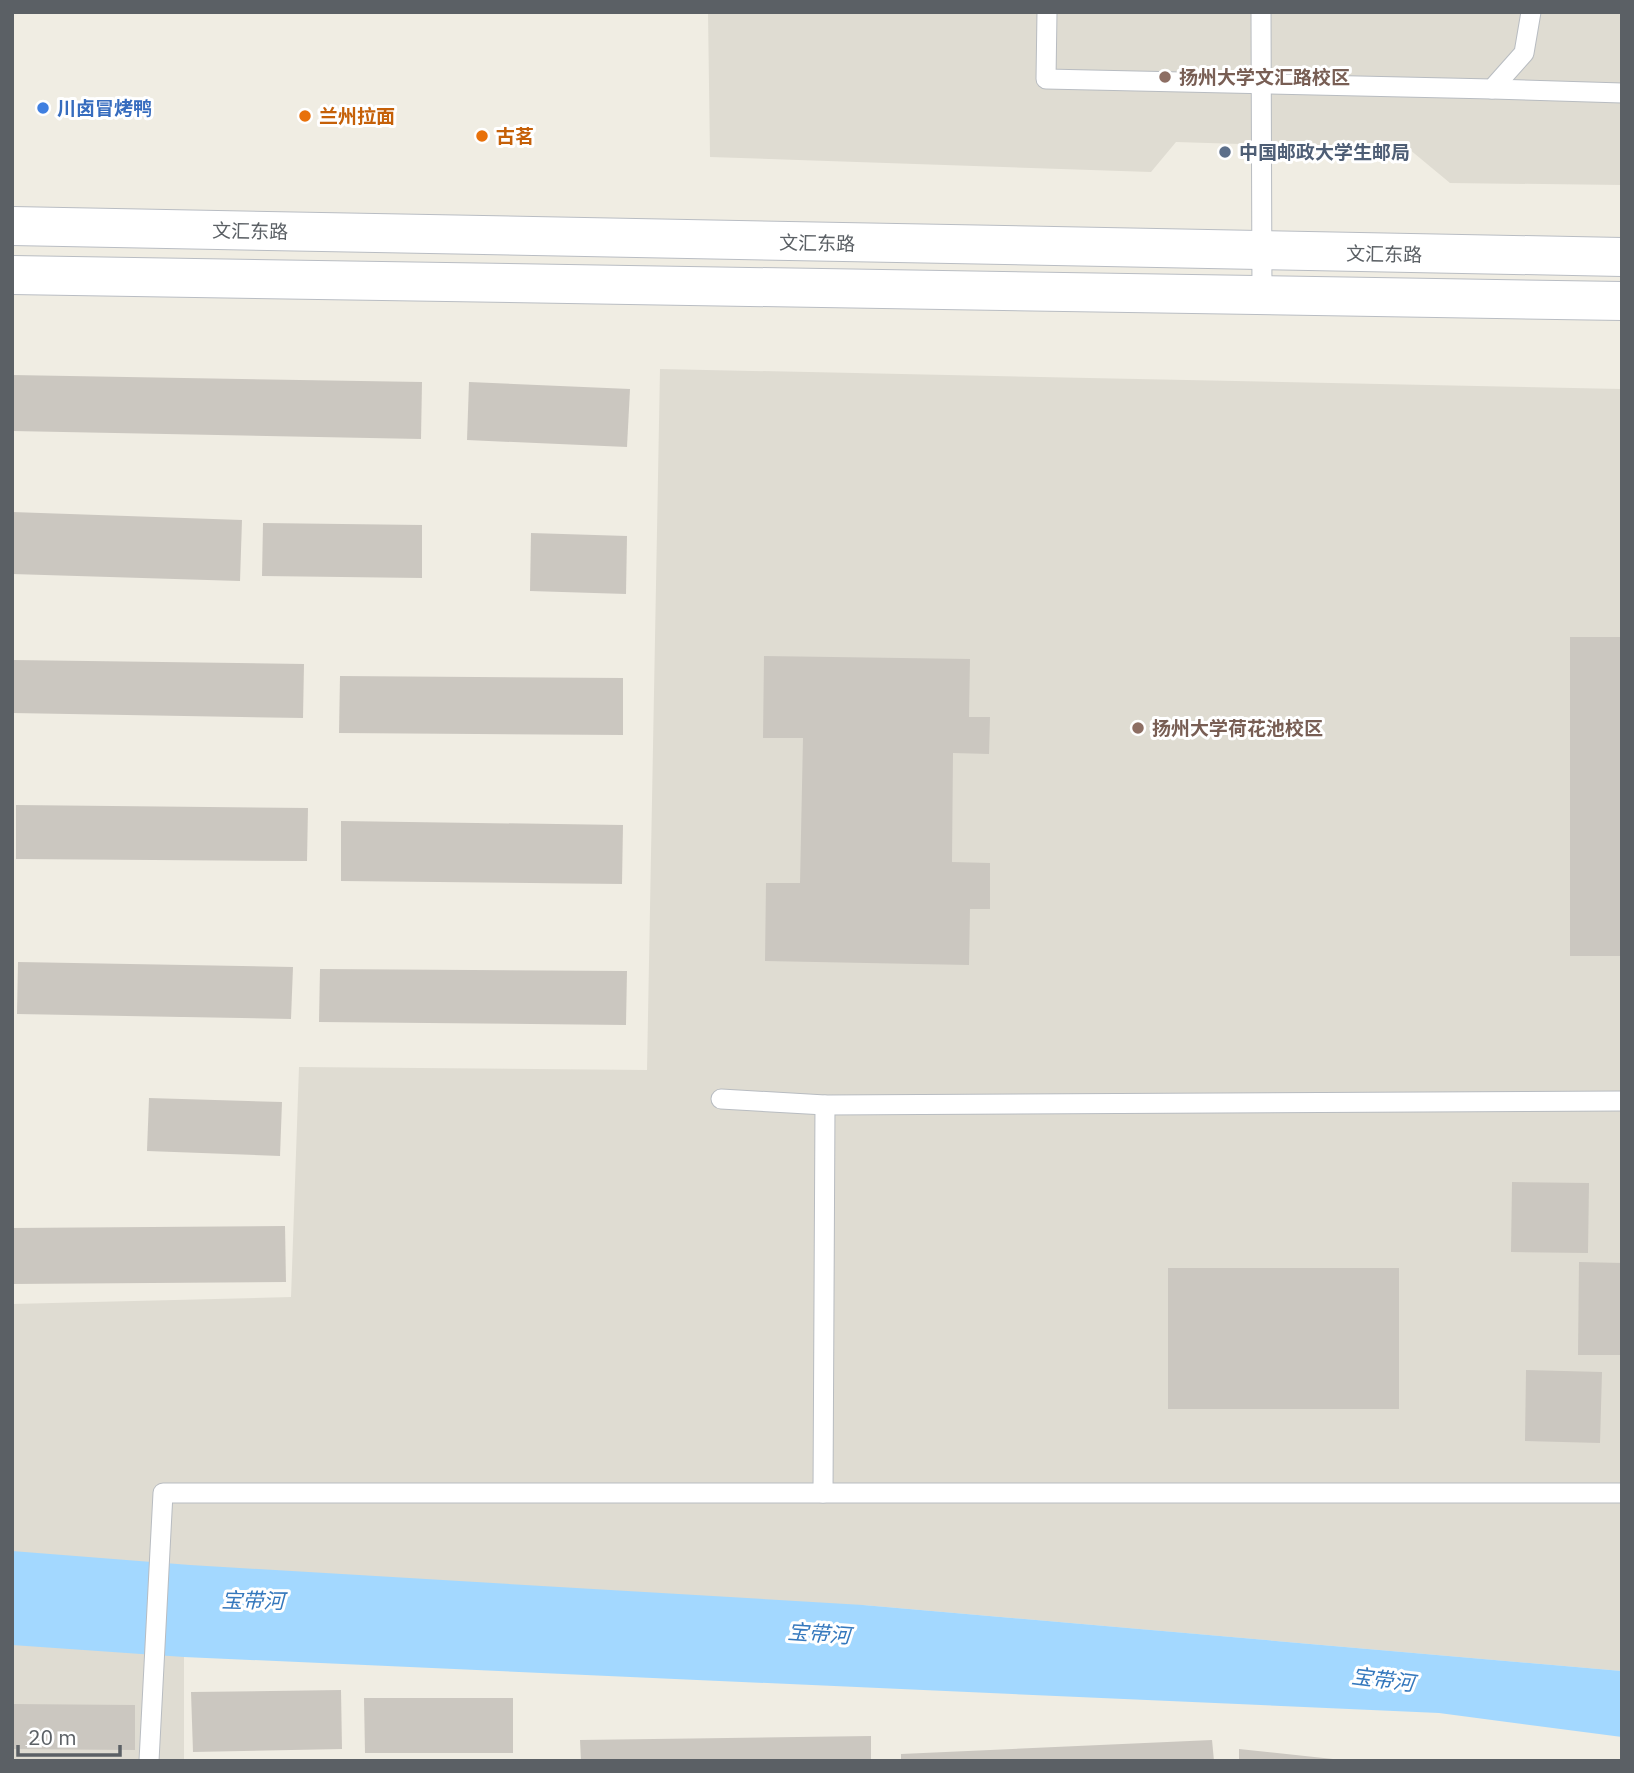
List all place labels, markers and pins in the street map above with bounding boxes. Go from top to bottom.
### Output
place label: 扬州大学文汇路校区 [1179,65,1350,89]
marker: 扬州大学文汇路校区 [1157,69,1173,85]
place label: 川卤冒烤鸭 [57,96,152,120]
marker: 川卤冒烤鸭 [35,100,51,116]
place label: 兰州拉面 [319,104,395,128]
marker: 兰州拉面 [297,108,313,124]
place label: 古茗 [496,124,534,148]
marker: 古茗 [474,128,490,144]
place label: 中国邮政大学生邮局 [1239,140,1410,164]
marker: 中国邮政大学生邮局 [1217,144,1233,160]
place label: 扬州大学荷花池校区 [1152,716,1323,740]
marker: 扬州大学荷花池校区 [1130,720,1146,736]

